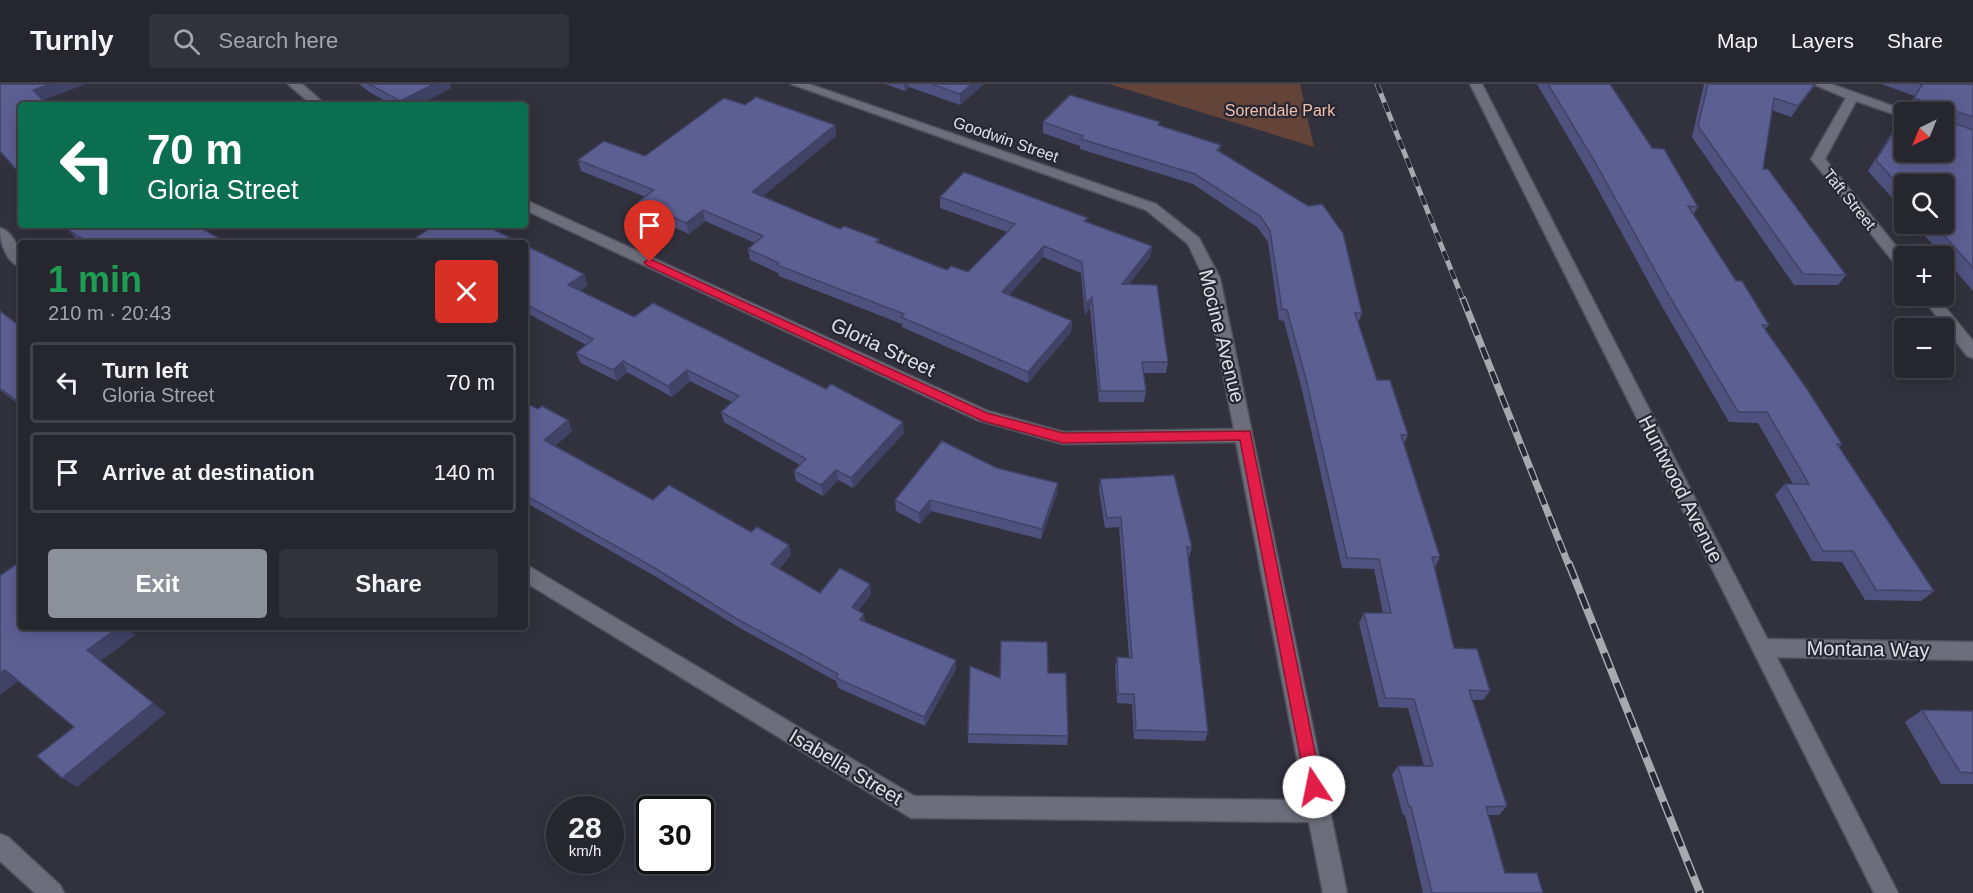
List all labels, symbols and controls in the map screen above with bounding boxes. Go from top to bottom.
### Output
search box [149,14,569,68]
text: Turnly [30,25,113,56]
icon: search [170,25,203,58]
text: Search here [218,28,338,53]
text: Map [1717,29,1758,52]
text: Layers [1791,29,1854,52]
text: Share [1887,29,1943,52]
park label: Sorendale Park [1225,102,1336,119]
north arrow [1894,102,1954,162]
map controls [1894,102,1954,378]
street label: Goodwin Street [951,113,1061,166]
icon: left [48,126,126,204]
text: 70 m [147,126,243,173]
street label: Taft Street [1820,166,1880,233]
button: search [1894,174,1954,234]
text: Gloria Street [147,175,299,205]
pin [624,200,675,262]
icon: arrive [633,209,666,242]
button: + [1894,246,1954,306]
text: 1 min [48,259,142,300]
button: close [435,260,498,323]
street label: Mocine Avenue [1195,267,1249,405]
text: 210 m · 20:43 [48,302,171,324]
street label: Gloria Street [827,313,939,381]
button: − [1894,318,1954,378]
text: Turn left [102,358,188,383]
icon: left [51,366,84,399]
text: 70 m [446,370,495,395]
text: Gloria Street [102,384,214,406]
street label: Huntwood Avenue [1634,412,1728,566]
icon: arrive [51,456,84,489]
text: Arrive at destination [102,460,315,485]
text: 140 m [434,460,495,485]
button: Exit [48,549,267,618]
button: Share [279,549,498,618]
street label: Montana Way [1806,637,1930,661]
street label: Isabella Street [786,725,907,810]
position arrow [1282,755,1346,819]
speed limit sign: 30 [636,796,714,874]
text: 28 [568,811,602,844]
text: km/h [569,842,601,859]

